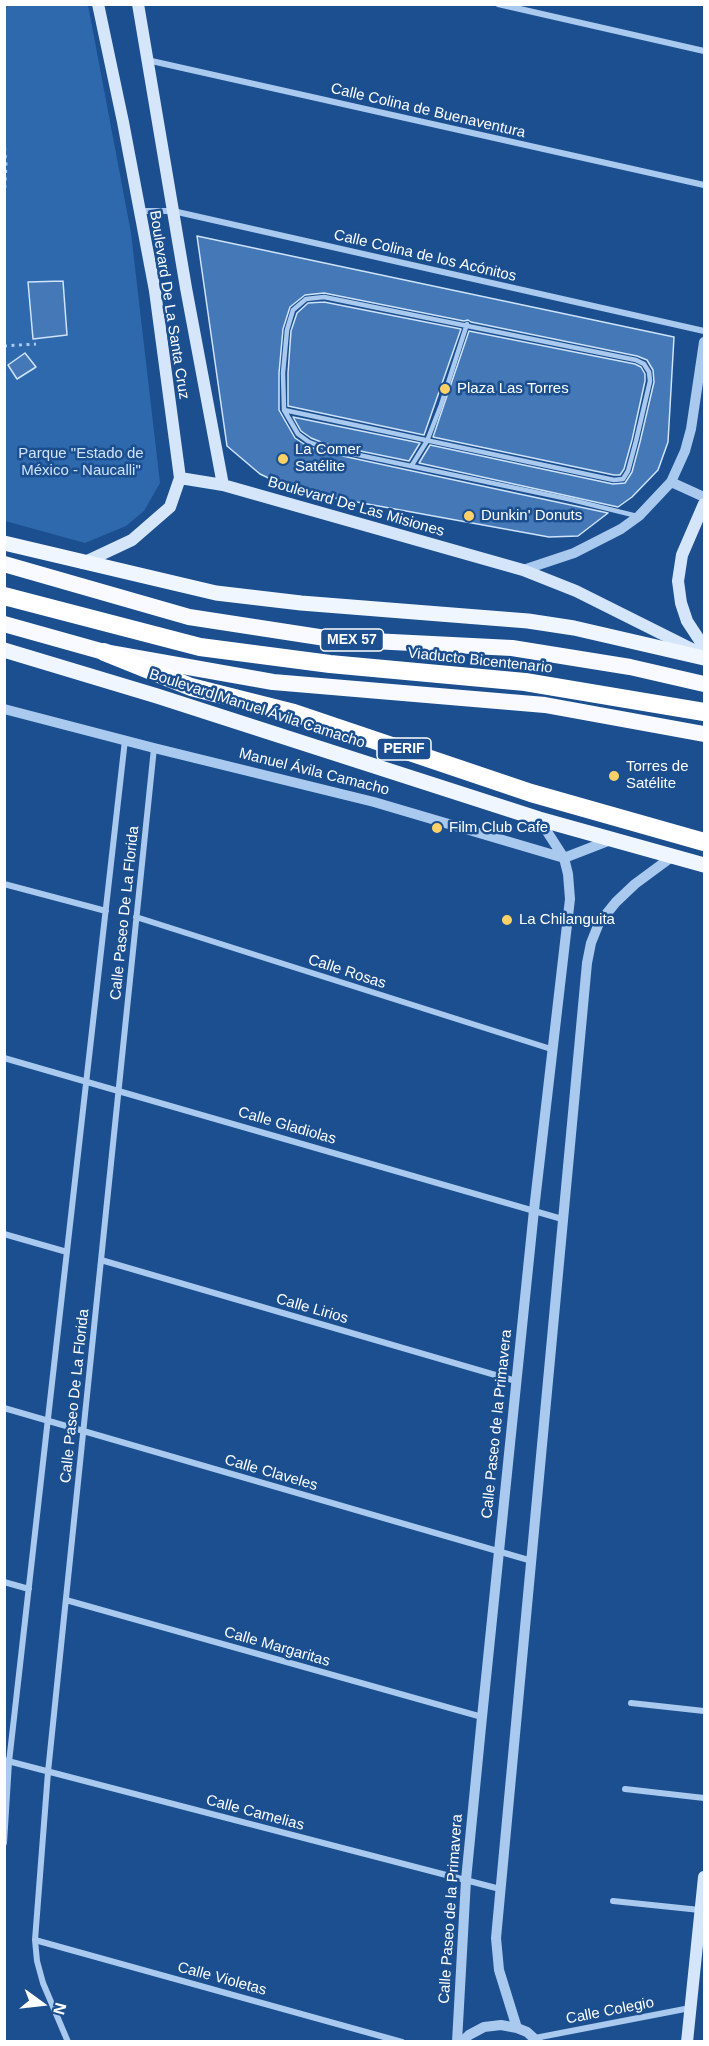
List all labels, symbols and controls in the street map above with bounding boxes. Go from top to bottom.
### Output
street label: Calle Colina de Buenaventura [329,80,527,142]
street label: Boulevard De La Santa Cruz [145,209,193,401]
street label: Calle Colina de los Acónitos [332,226,518,286]
place label: Plaza Las Torres [457,380,569,398]
marker: Plaza Las Torres [438,382,452,396]
place label: La Comer Satélite [295,441,361,476]
park label: Parque "Estado de México - Naucalli" [18,445,144,480]
marker: La Comer Satélite [276,452,290,466]
street label: Boulevard De Las Misiones [266,473,446,541]
place label: Dunkin' Donuts [481,507,582,525]
marker: Dunkin' Donuts [462,509,476,523]
road number: MEX 57 [320,629,384,651]
street label: Viaducto Bicentenario [407,644,553,678]
street label: Boulevard Manuel Ávila Camacho [147,666,367,752]
road number: PERIF [377,738,431,760]
street label: Manuel Ávila Camacho [237,745,391,799]
place label: Torres de Satélite [626,758,689,793]
marker: Torres de Satélite [607,769,621,783]
place label: Film Club Cafe [449,819,548,837]
marker: Film Club Cafe [430,821,444,835]
street label: Calle Paseo De La Florida [107,825,143,1001]
place label: La Chilanguita [519,911,615,929]
marker: La Chilanguita [500,913,514,927]
street label: Calle Rosas [306,951,388,993]
street label: Calle Gladiolas [236,1103,338,1149]
street label: Calle Lirios [274,1290,350,1328]
street label: Calle Paseo De La Florida [57,1308,93,1484]
street label: Calle Paseo de la Primavera [478,1329,516,1519]
street label: Calle Claveles [222,1451,320,1495]
street label: Calle Margaritas [222,1623,332,1671]
street label: Calle Camelias [204,1791,306,1835]
street label: Calle Paseo de la Primavera [435,1814,467,2004]
street label: Calle Violetas [176,1958,268,2000]
north arrow [12,1974,72,2034]
street label: Calle Colegio [564,1994,656,2028]
text: N [50,2001,70,2017]

